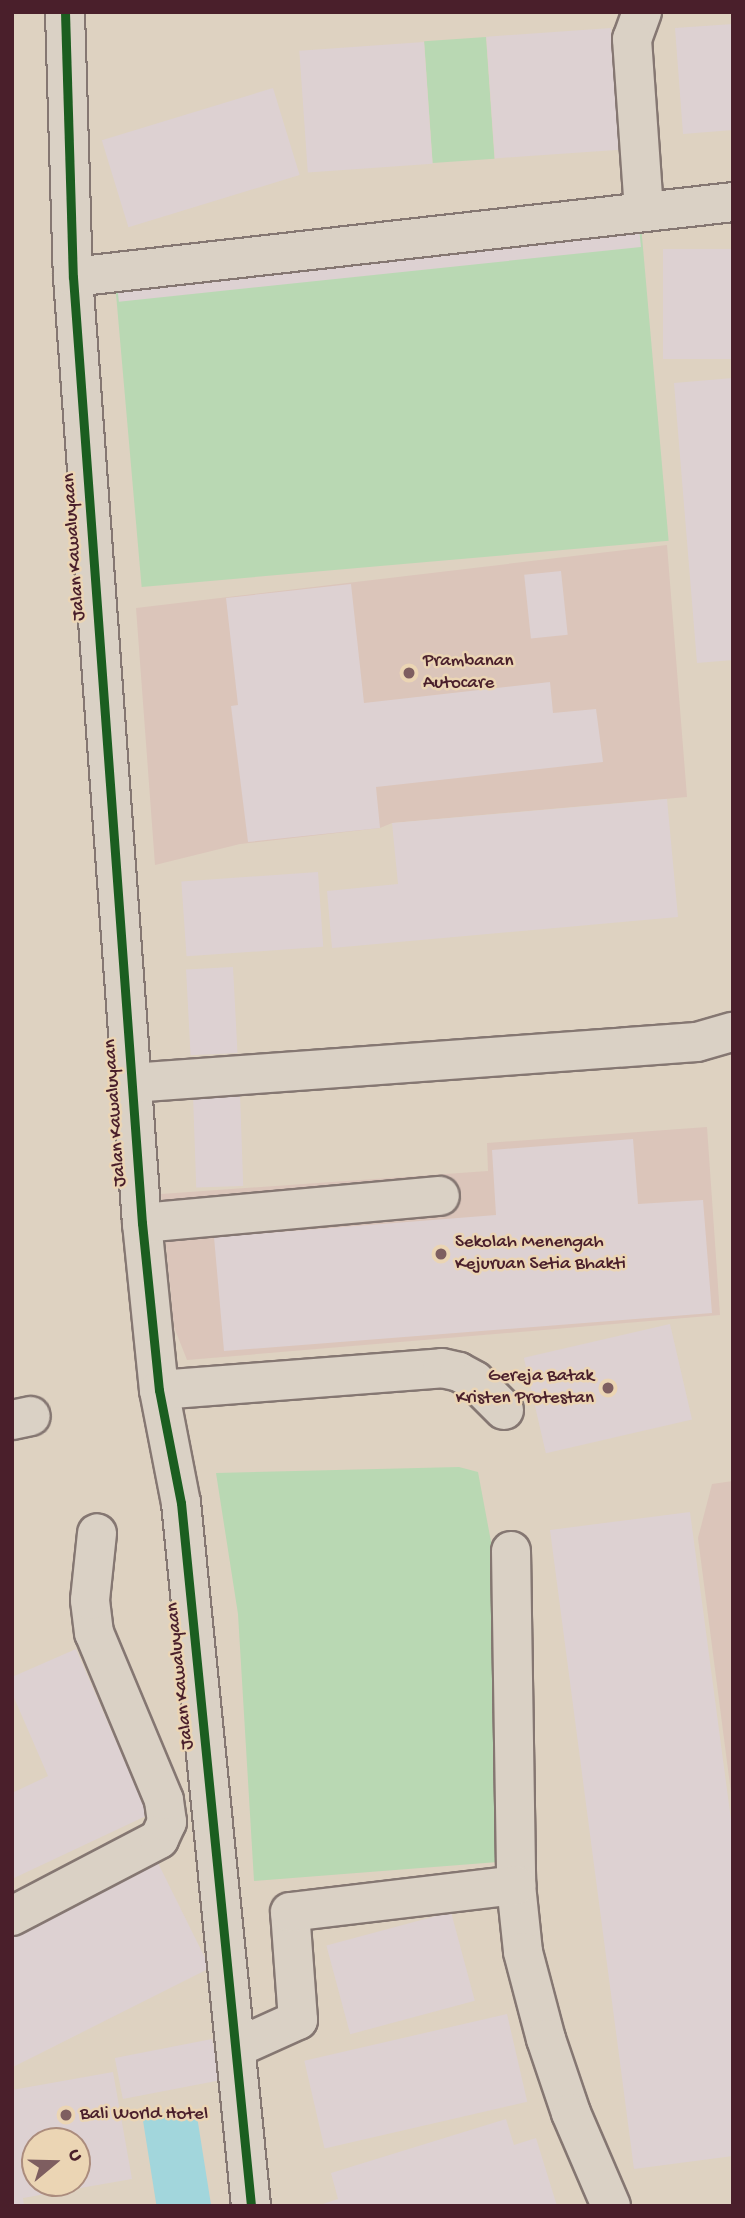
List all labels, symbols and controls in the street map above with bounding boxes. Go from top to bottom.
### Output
street label: Jalan Kawaluyaan [58,473,92,621]
place label: Prambanan Autocare [423,651,513,695]
marker: Prambanan Autocare [401,665,417,681]
street label: Jalan Kawaluyaan [99,1039,133,1187]
place label: Sekolah Menengah Kejuruan Setia Bhakti [455,1232,626,1276]
marker: Sekolah Menengah Kejuruan Setia Bhakti [433,1246,449,1262]
place label: Gereja Batak Kristen Protestan [456,1366,594,1410]
marker: Gereja Batak Kristen Protestan [600,1380,616,1396]
street label: Jalan Kawaluyaan [162,1601,200,1751]
place label: Bali World Hotel [80,2104,208,2126]
marker: Bali World Hotel [58,2107,74,2123]
north arrow [21,2127,91,2197]
text: U [62,2147,87,2165]

